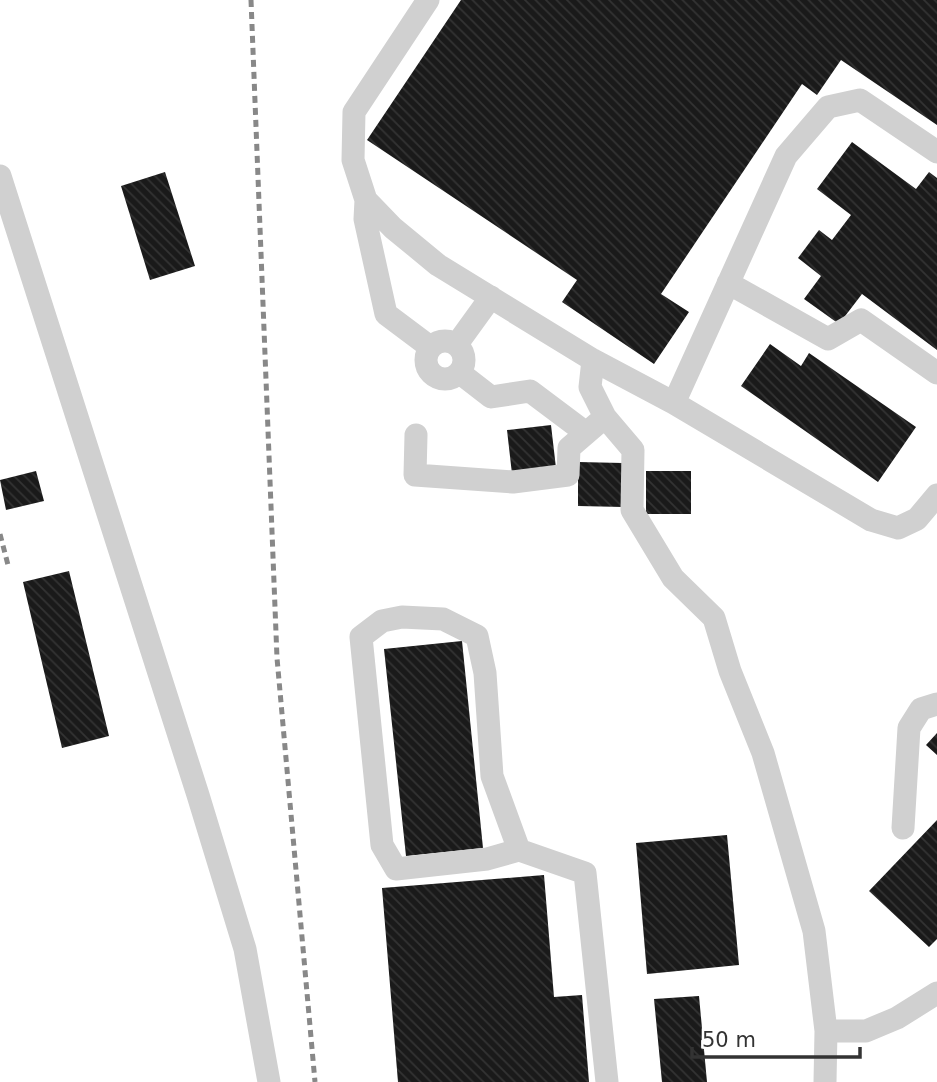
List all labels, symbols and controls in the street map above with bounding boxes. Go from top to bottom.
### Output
scale bar [692,1016,860,1060]
text: 50 m [702,1028,756,1052]

